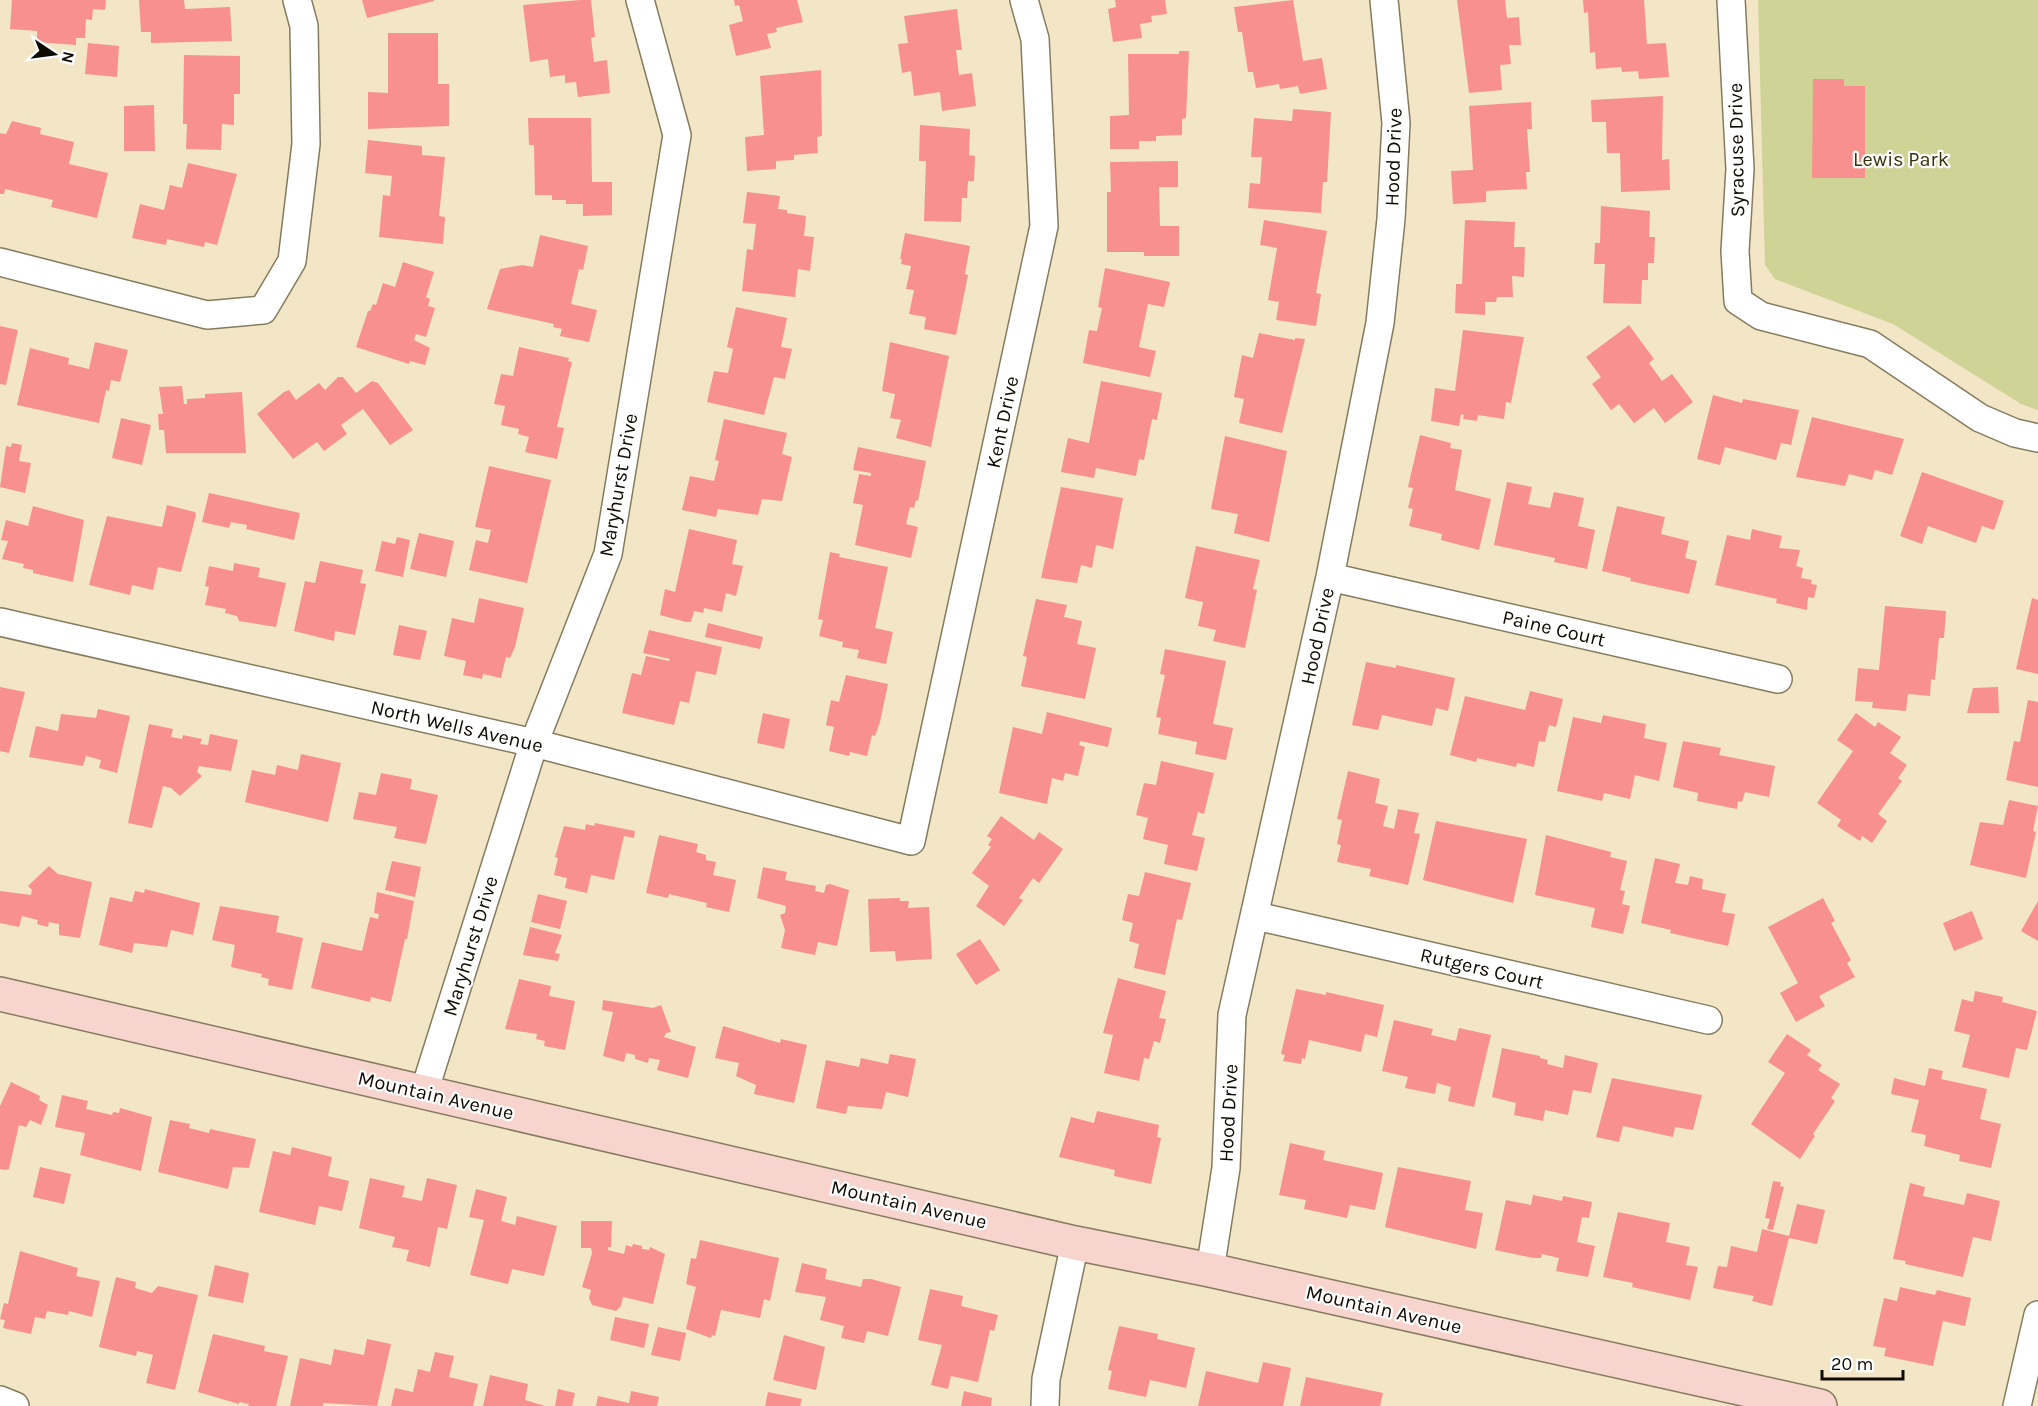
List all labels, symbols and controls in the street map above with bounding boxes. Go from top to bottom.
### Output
north arrow [24,24,84,84]
text: N [58,50,79,65]
street label: Syracuse Drive [1724,83,1749,217]
street label: Hood Drive [1380,107,1407,207]
park label: Lewis Park [1853,148,1949,171]
street label: Kent Drive [982,374,1023,470]
street label: Maryhurst Drive [595,411,642,559]
street label: Hood Drive [1296,586,1339,687]
street label: Paine Court [1500,605,1608,652]
street label: North Wells Avenue [369,695,545,757]
street label: Maryhurst Drive [438,873,503,1019]
street label: Rutgers Court [1418,943,1546,994]
street label: Hood Drive [1214,1063,1243,1163]
street label: Mountain Avenue [356,1066,516,1125]
street label: Mountain Avenue [829,1175,989,1234]
street label: Mountain Avenue [1304,1280,1464,1339]
scale bar [1822,1343,1903,1381]
text: 20 m [1831,1353,1873,1375]

